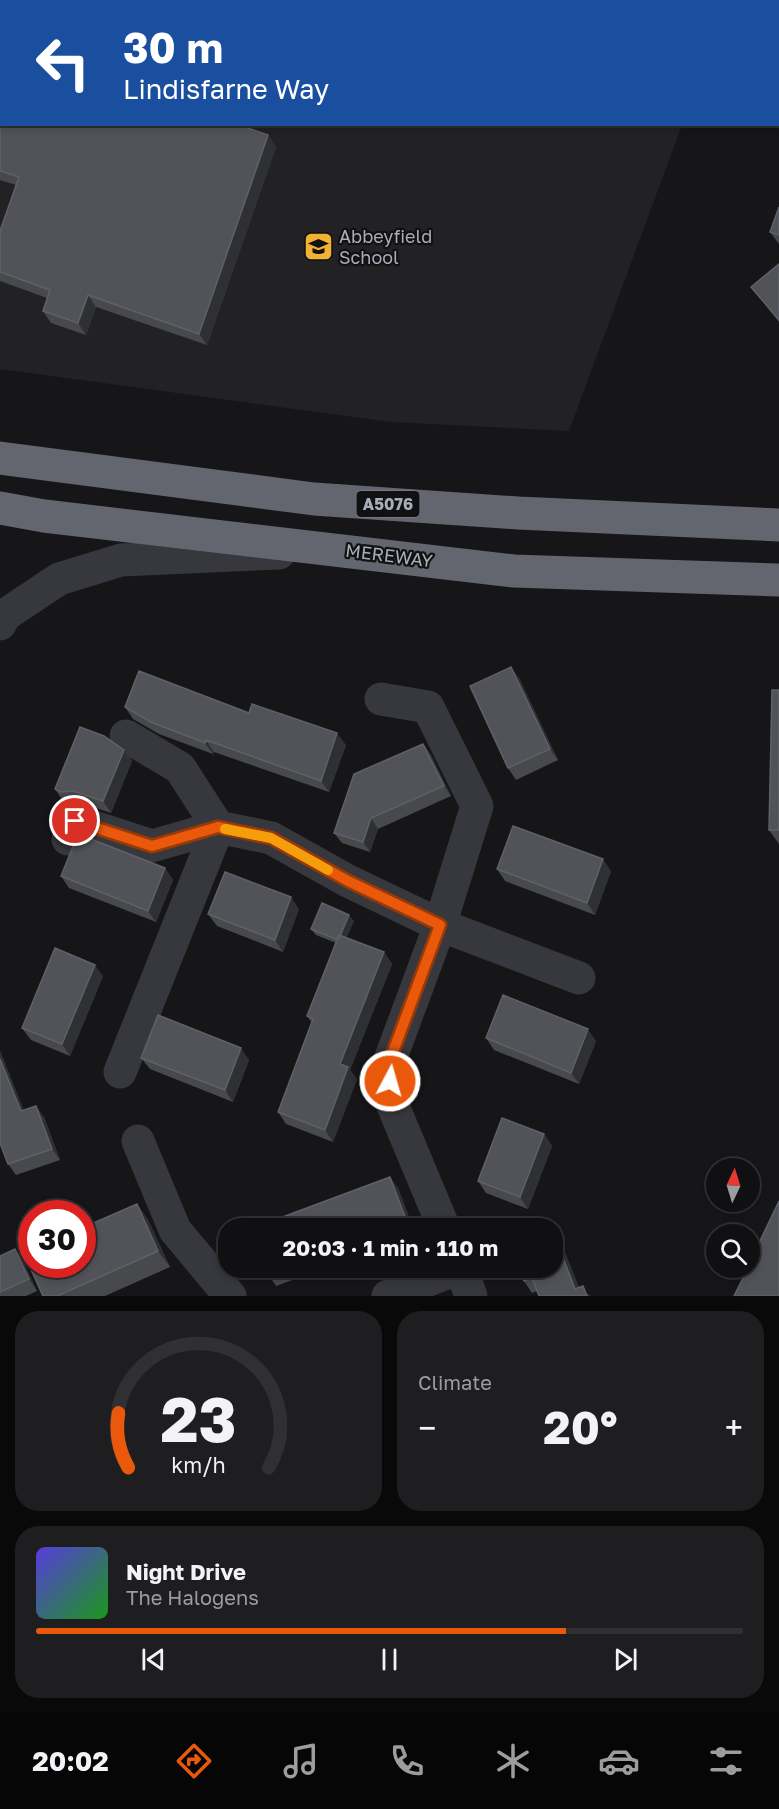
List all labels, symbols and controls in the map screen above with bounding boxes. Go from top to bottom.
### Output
text: 30 m [123,22,223,72]
icon: left [24,24,102,102]
text: Lindisfarne Way [123,73,329,105]
place label: Abbeyfield School [339,225,432,268]
school or university icon: Abbeyfield School [302,231,334,263]
road number: A5076 [356,491,420,517]
street label: MEREWAY [344,539,434,571]
pin [49,795,100,846]
icon: arrive [58,804,91,837]
position arrow [358,1049,422,1113]
north arrow [706,1158,760,1212]
map controls [706,1158,760,1278]
speed limit sign: 30 [18,1200,96,1278]
button: search [706,1224,760,1278]
text: 20:03 · 1 min · 110 m [283,1234,498,1261]
text: Climate [418,1370,492,1394]
text: 23 [160,1381,237,1456]
text: 20° [543,1400,618,1454]
text: − [418,1408,436,1447]
text: + [725,1408,743,1447]
text: km/h [171,1452,226,1478]
text: Night Drive [126,1558,246,1585]
text: The Halogens [126,1585,259,1609]
icon: previous [137,1643,170,1676]
icon: pause [373,1643,406,1676]
icon: next [609,1643,642,1676]
icon: directions [173,1740,215,1782]
icon: music [280,1740,322,1782]
icon: phone [386,1740,428,1782]
icon: climate [492,1740,534,1782]
icon: car [598,1740,640,1782]
icon: filters [705,1740,747,1782]
text: 20:02 [32,1745,109,1777]

